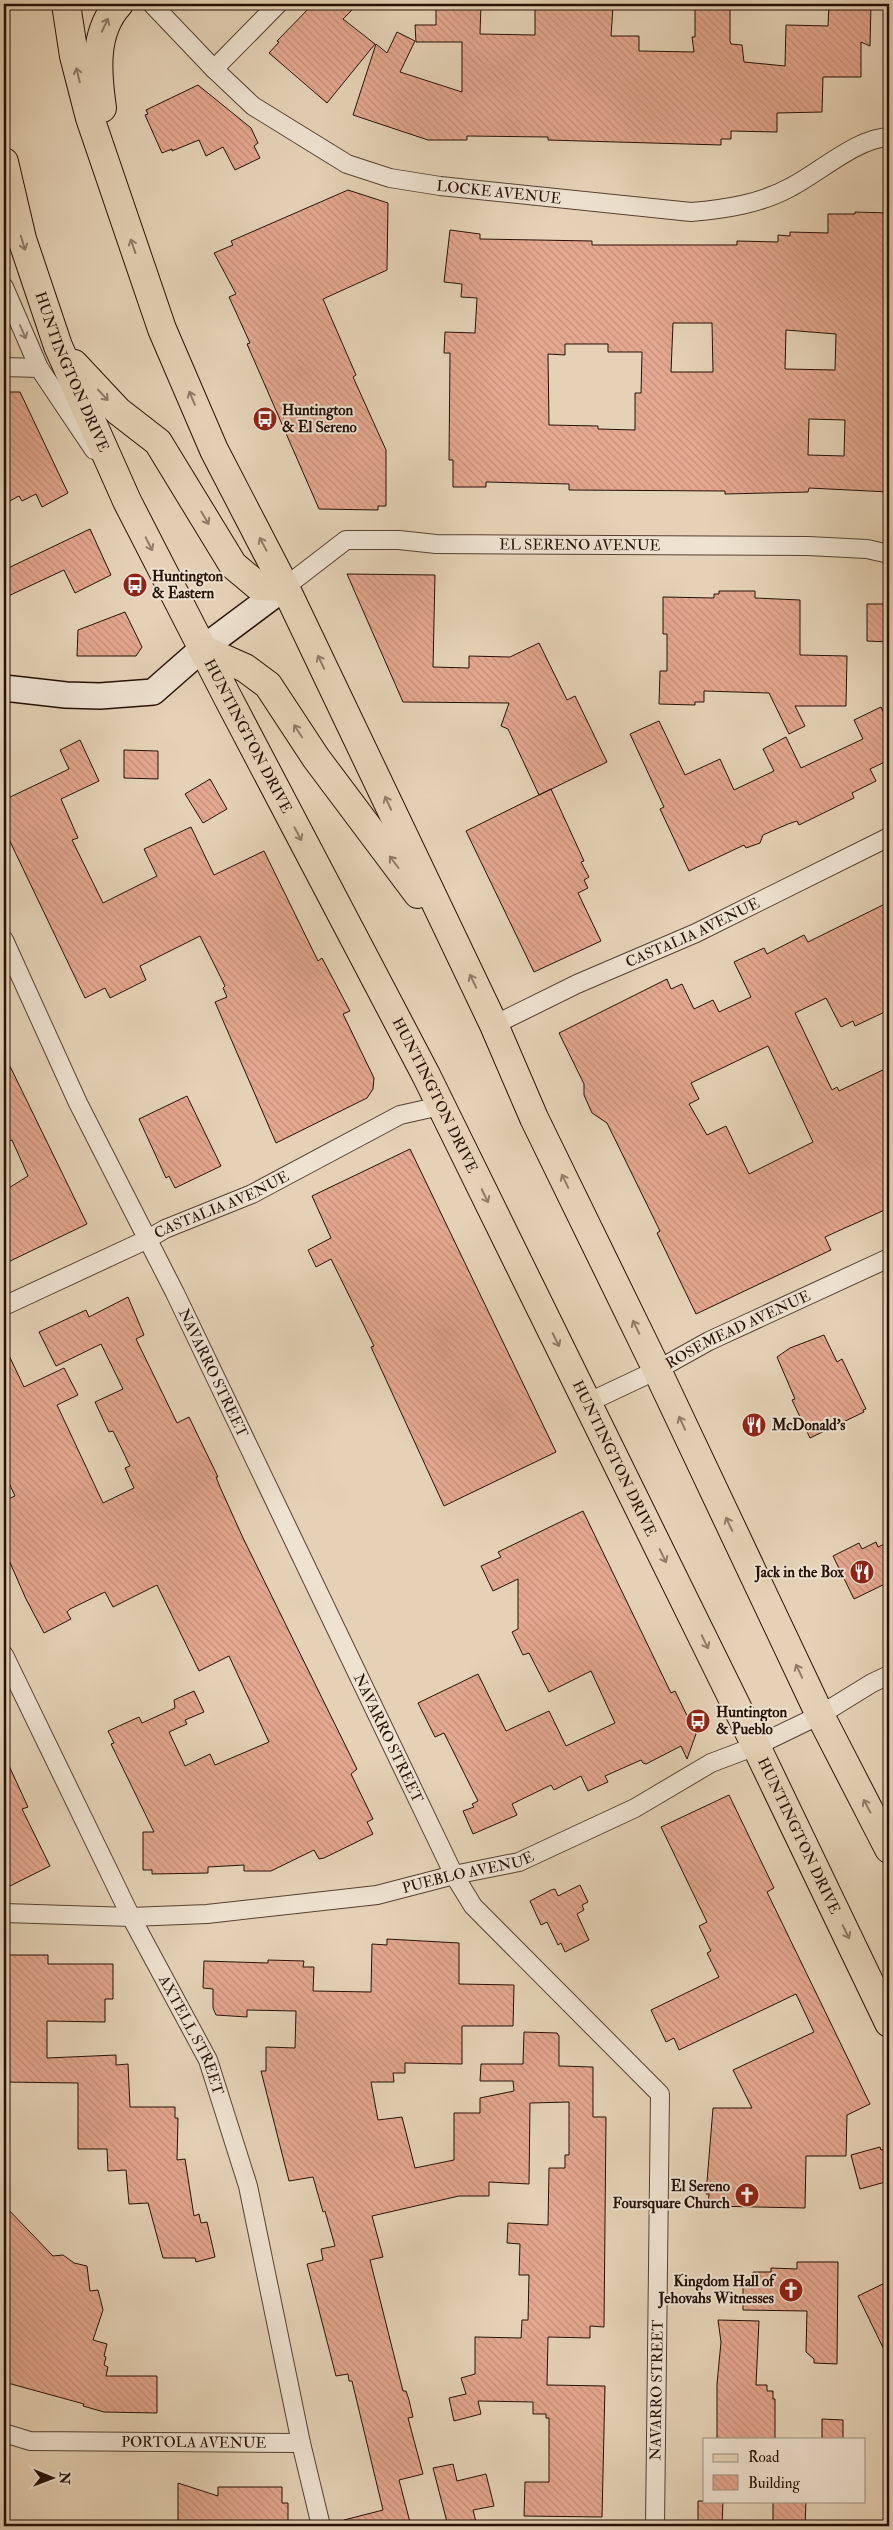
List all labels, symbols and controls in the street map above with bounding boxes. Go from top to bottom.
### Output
one-way arrow [101,18,111,33]
one-way arrow [73,67,83,83]
street label: LOCKE AVENUE [435,176,562,208]
one-way arrow [19,235,29,251]
one-way arrow [128,239,137,255]
street label: HUNTINGTON DRIVE [31,289,113,455]
one-way arrow [19,324,29,339]
one-way arrow [97,388,109,401]
one-way arrow [186,391,196,406]
place label: Huntington & El Sereno [282,401,358,437]
bus stop icon: Huntington & El Sereno [252,406,278,432]
one-way arrow [200,511,210,525]
street label: EL SERENO AVENUE [499,535,661,555]
one-way arrow [258,536,268,551]
one-way arrow [144,537,154,552]
place label: Huntington & Eastern [152,567,224,603]
bus stop icon: Huntington & Eastern [122,572,148,598]
one-way arrow [315,655,325,670]
street label: HUNTINGTON DRIVE [200,656,296,817]
one-way arrow [293,724,303,738]
one-way arrow [382,796,392,811]
one-way arrow [293,826,303,841]
one-way arrow [389,855,399,869]
street label: CASTALIA AVENUE [623,893,763,972]
one-way arrow [468,974,477,989]
street label: HUNTINGTON DRIVE [388,1014,482,1176]
street label: CASTALIA AVENUE [150,1166,292,1243]
one-way arrow [559,1173,569,1188]
one-way arrow [480,1189,490,1204]
street label: ROSEMEAD AVENUE [662,1286,814,1373]
street label: NAVARRO STREET [174,1305,252,1441]
one-way arrow [631,1319,641,1334]
one-way arrow [552,1332,561,1347]
street label: HUNTINGTON DRIVE [568,1377,661,1540]
restaurant icon: McDonald's [741,1412,767,1438]
one-way arrow [676,1416,686,1431]
place label: McDonald's [771,1416,845,1435]
one-way arrow [724,1517,734,1532]
one-way arrow [658,1549,668,1564]
restaurant icon: Jack in the Box [849,1559,875,1585]
place label: Jack in the Box [754,1563,844,1583]
one-way arrow [700,1634,710,1649]
one-way arrow [794,1664,803,1679]
street label: NAVARRO STREET [349,1671,427,1806]
place label: Huntington & Pueblo [716,1703,788,1739]
bus stop icon: Huntington & Pueblo [685,1708,711,1734]
street label: HUNTINGTON DRIVE [753,1754,845,1917]
one-way arrow [862,1799,871,1814]
street label: PUEBLO AVENUE [400,1847,537,1898]
one-way arrow [841,1924,851,1939]
street label: AXTELL STREET [154,1971,228,2097]
place label: El Sereno Foursquare Church [613,2177,731,2214]
church icon: El Sereno Foursquare Church [734,2182,760,2208]
place label: Kingdom Hall of Jehovahs Witnesses [658,2272,777,2309]
church icon: Kingdom Hall of Jehovahs Witnesses [778,2277,804,2303]
street label: NAVARRO STREET [646,2320,668,2460]
street label: PORTOLA AVENUE [121,2432,267,2452]
legend [703,2438,866,2502]
text: Road [748,2448,780,2467]
north arrow [28,2452,78,2502]
text: N [56,2471,73,2485]
text: Building [748,2474,800,2493]

